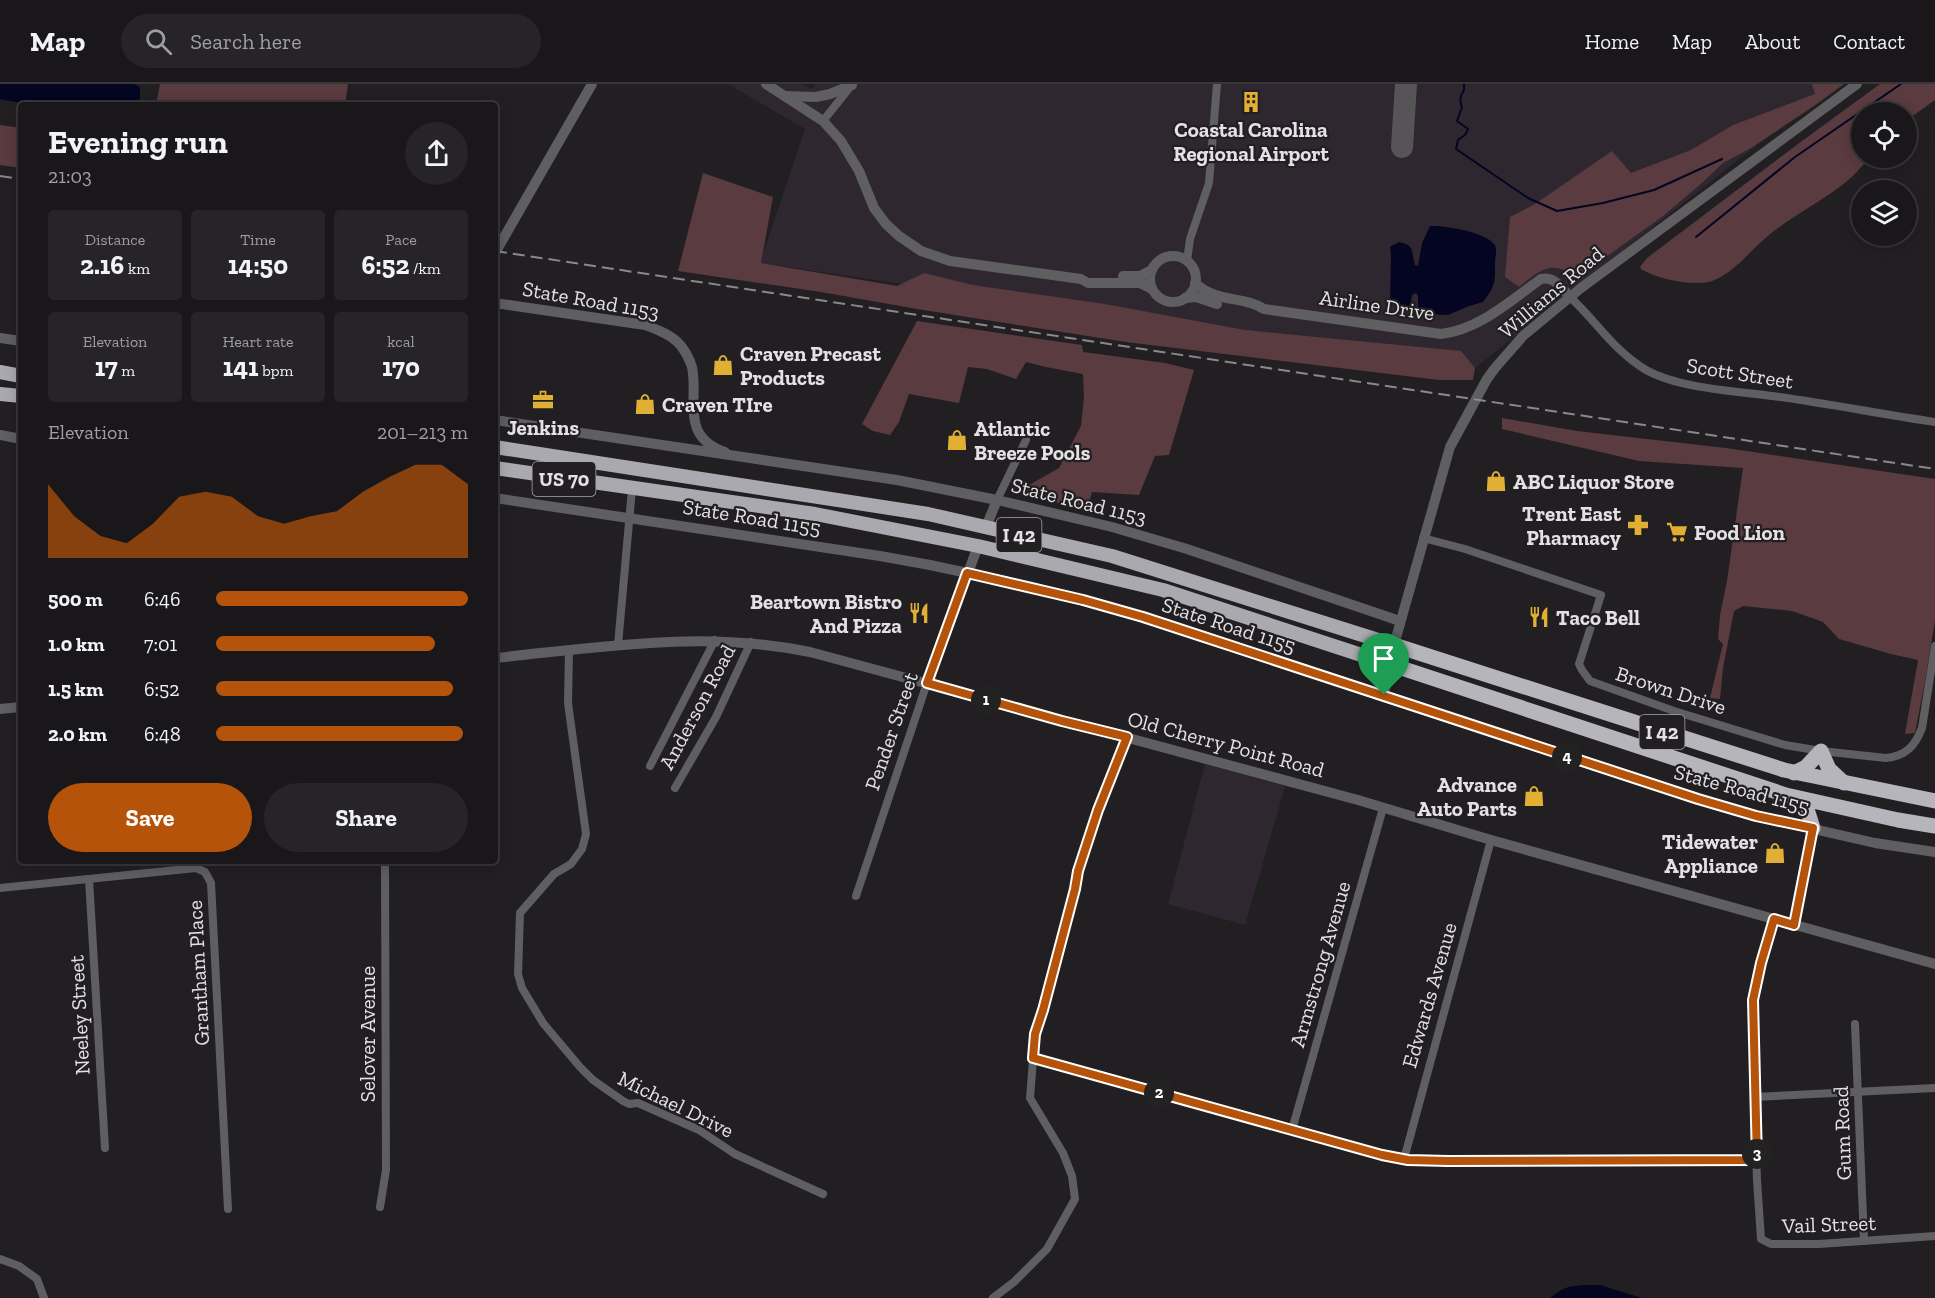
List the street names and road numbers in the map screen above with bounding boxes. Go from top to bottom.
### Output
street label: Williams Road [1493,240,1609,343]
street label: State Road 1153 [521,276,661,324]
street label: Airline Drive [1318,285,1436,325]
street label: Scott Street [1685,352,1795,394]
road number: US 70 [532,462,596,496]
street label: State Road 1153 [1009,472,1149,530]
street label: State Road 1155 [681,494,823,540]
road number: I 42 [996,518,1042,552]
street label: State Road 1155 [1159,592,1299,658]
street label: Anderson Road [654,640,741,774]
street label: Brown Drive [1613,660,1729,720]
street label: Pender Street [859,668,923,793]
street label: Old Cherry Point Road [1125,706,1328,782]
road number: I 42 [1640,715,1684,749]
street label: State Road 1155 [1672,759,1812,819]
street label: Armstrong Avenue [1284,878,1356,1050]
street label: Grantham Place [182,900,214,1046]
street label: Edwards Avenue [1396,919,1462,1071]
street label: Neeley Street [63,954,95,1076]
street label: Selover Avenue [355,966,380,1102]
street label: Michael Drive [614,1065,738,1143]
street label: Gum Road [1828,1085,1856,1181]
street label: Vail Street [1781,1210,1877,1238]

